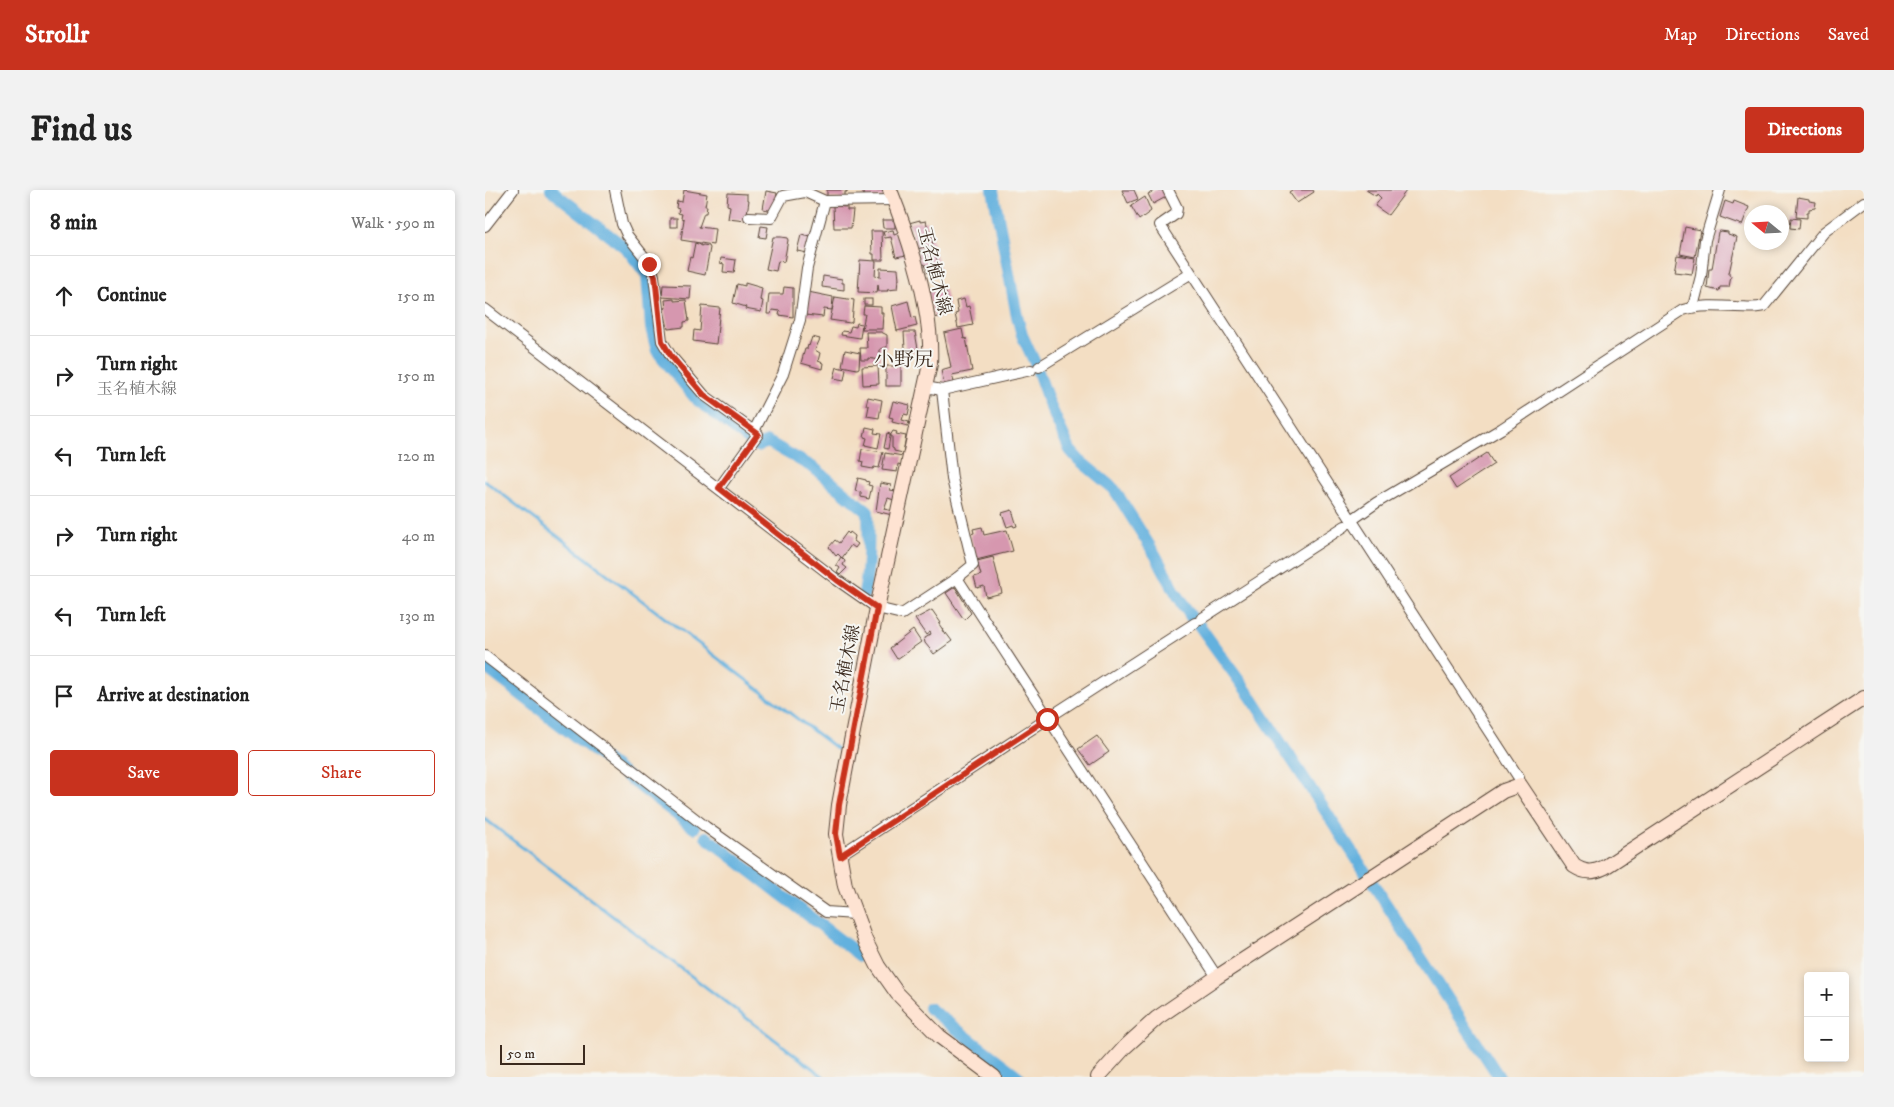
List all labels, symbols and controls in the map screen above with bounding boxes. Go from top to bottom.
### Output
text: Strollr [25,20,89,50]
text: Map [1664,24,1697,46]
text: Directions [1725,24,1800,46]
text: Saved [1828,24,1869,46]
button: Directions [1745,107,1864,153]
text: Find us [30,108,132,152]
north arrow [1744,205,1789,250]
text: 8 min [50,210,97,236]
text: Walk · 590 m [351,213,435,233]
street label: 玉名植木線 [912,225,956,317]
route end [638,253,661,276]
icon: ahead [50,282,78,310]
text: Continue [97,284,167,307]
text: 150 m [397,286,435,306]
district label: 小野尻 [874,348,934,373]
text: Turn right [97,353,177,376]
icon: right [50,362,78,390]
text: 150 m [397,366,435,386]
text: 玉名植木線 [97,379,177,399]
icon: left [50,442,78,470]
text: Turn left [97,444,166,467]
text: 120 m [397,446,435,466]
icon: right [50,522,78,550]
text: Turn right [97,524,177,547]
text: 40 m [402,526,435,546]
icon: left [50,602,78,630]
text: Turn left [97,604,166,627]
text: 130 m [399,606,435,626]
street label: 玉名植木線 [827,623,865,715]
icon: arrive [50,682,78,710]
text: Arrive at destination [97,684,249,707]
route start [1036,708,1059,731]
button: Save [50,750,238,796]
button: Share [248,750,435,796]
map controls [1804,972,1849,1062]
button: + [1804,972,1849,1017]
button: − [1804,1017,1849,1062]
scale bar [500,1042,585,1065]
text: 50 m [507,1045,535,1063]

